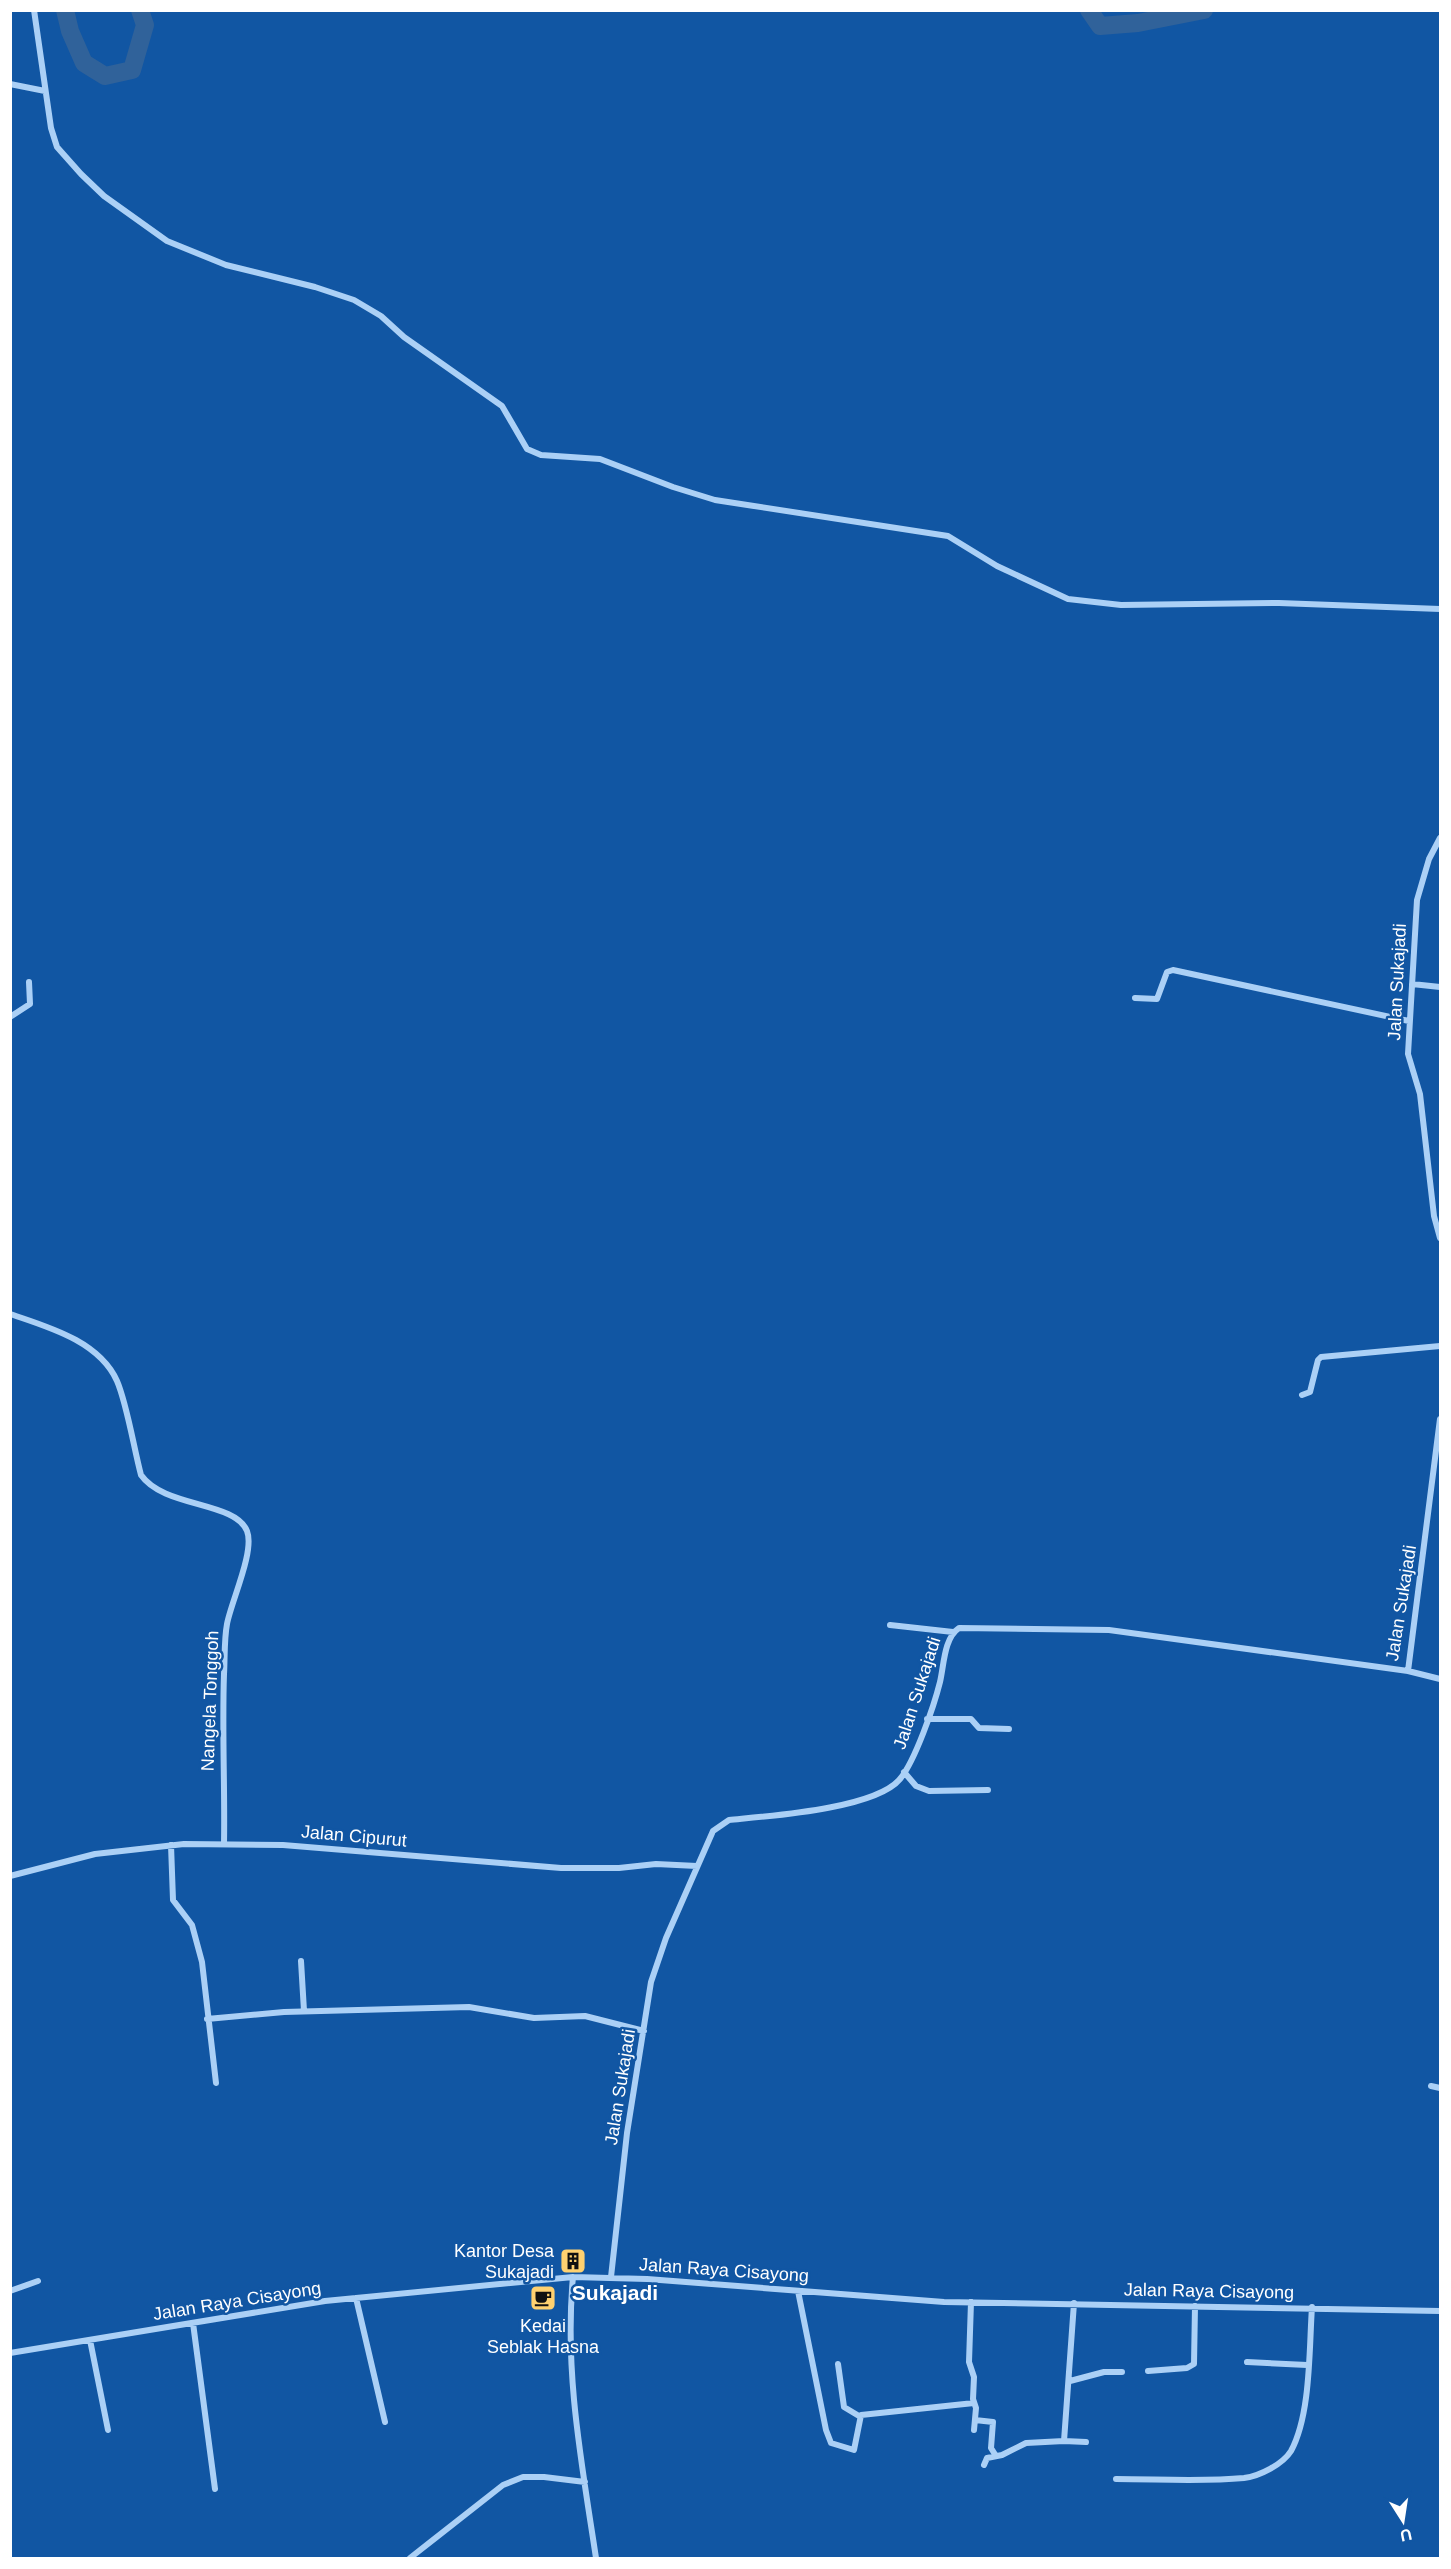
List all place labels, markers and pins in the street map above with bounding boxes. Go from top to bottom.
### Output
place label: Kantor Desa Sukajadi [454,2241,555,2282]
building icon: Kantor Desa Sukajadi [558,2246,588,2276]
cafe icon: Kedai Seblak Hasna [528,2283,558,2313]
place label: Kedai Seblak Hasna [487,2316,600,2357]

